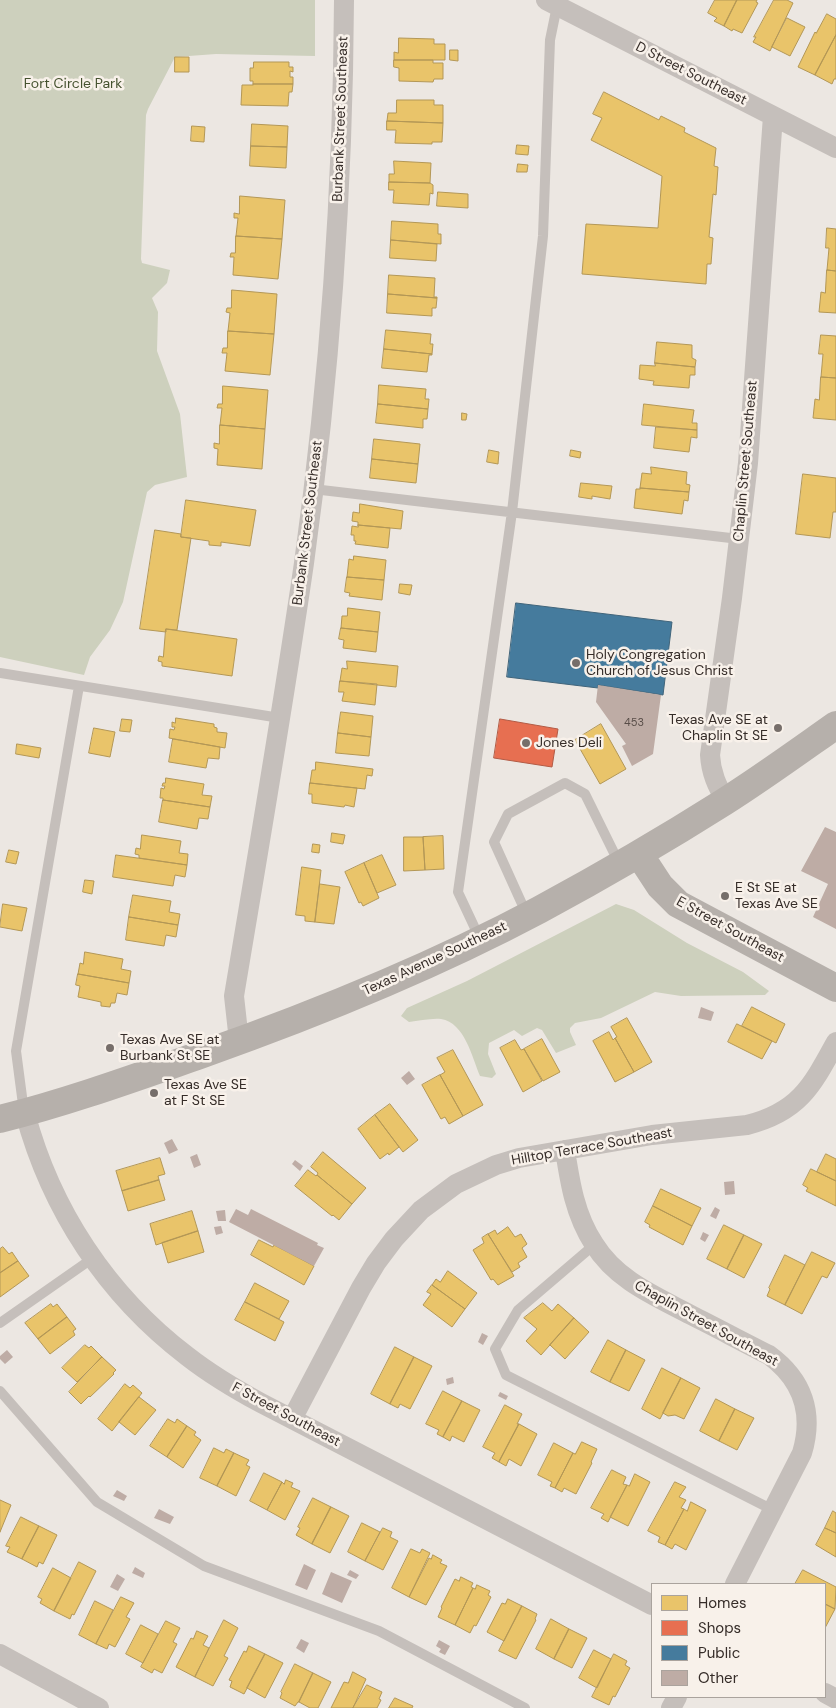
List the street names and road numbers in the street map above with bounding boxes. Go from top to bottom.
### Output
street label: Burbank Street Southeast [330,36,352,202]
street label: D Street Southeast [633,39,749,109]
street label: Chaplin Street Southeast [731,380,761,542]
street label: Burbank Street Southeast [290,440,326,606]
street label: E Street Southeast [673,893,787,967]
street label: Texas Avenue Southeast [361,918,509,1000]
street label: Hilltop Terrace Southeast [510,1125,674,1169]
street label: Chaplin Street Southeast [631,1277,781,1371]
street label: F Street Southeast [229,1379,343,1451]

